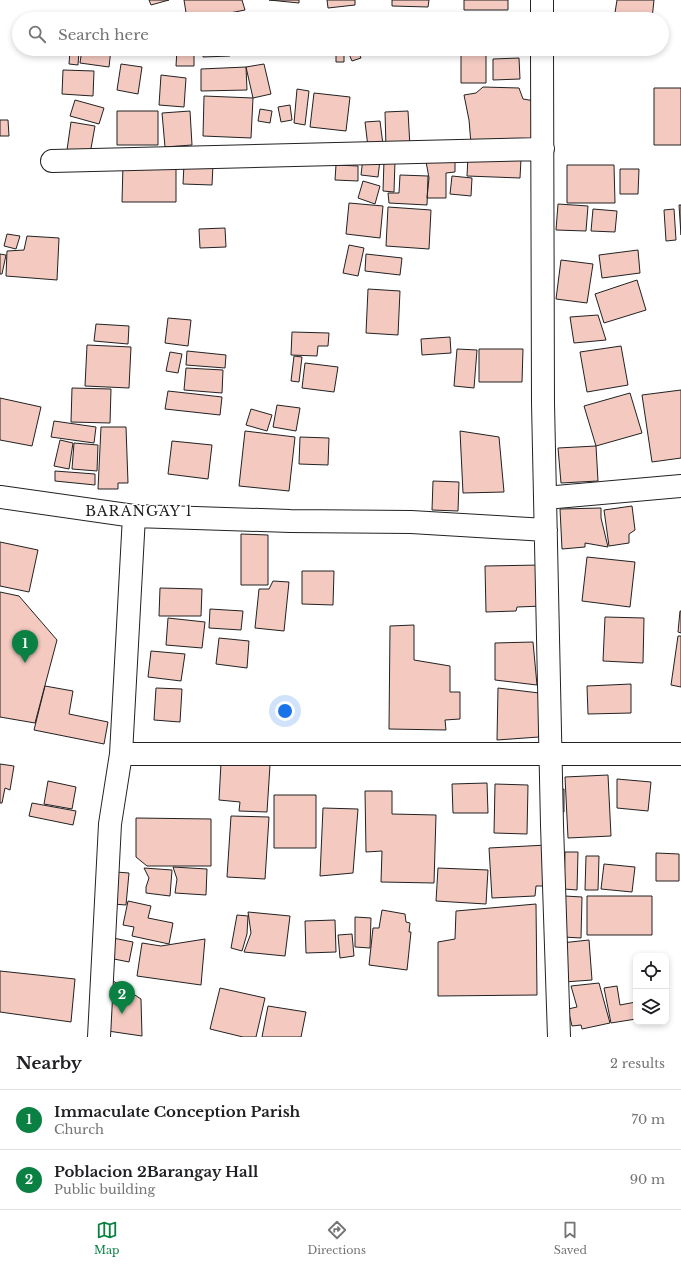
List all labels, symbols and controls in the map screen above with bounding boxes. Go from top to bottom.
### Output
search box [12,12,669,56]
icon: search [26,23,48,45]
text: Search here [58,25,149,44]
district label: BARANGAY 1 [85,502,193,520]
pin: 1 [12,630,38,663]
your location [275,701,295,721]
map controls [633,953,669,1025]
button: locate [633,953,669,989]
pin: 2 [109,981,135,1014]
button: layers [633,989,669,1025]
text: Nearby [16,1053,82,1074]
text: 2 results [610,1055,665,1072]
text: Immaculate Conception Parish [54,1102,300,1121]
text: 1 [26,1111,32,1128]
text: 70 m [632,1111,665,1128]
text: Church [54,1121,104,1138]
text: Poblacion 2Barangay Hall [54,1162,258,1181]
text: 2 [25,1171,33,1188]
text: 90 m [630,1171,665,1188]
text: Public building [54,1181,155,1198]
tab: Map [94,1219,120,1257]
tab: Directions [307,1219,366,1257]
tab: Saved [554,1219,587,1257]

